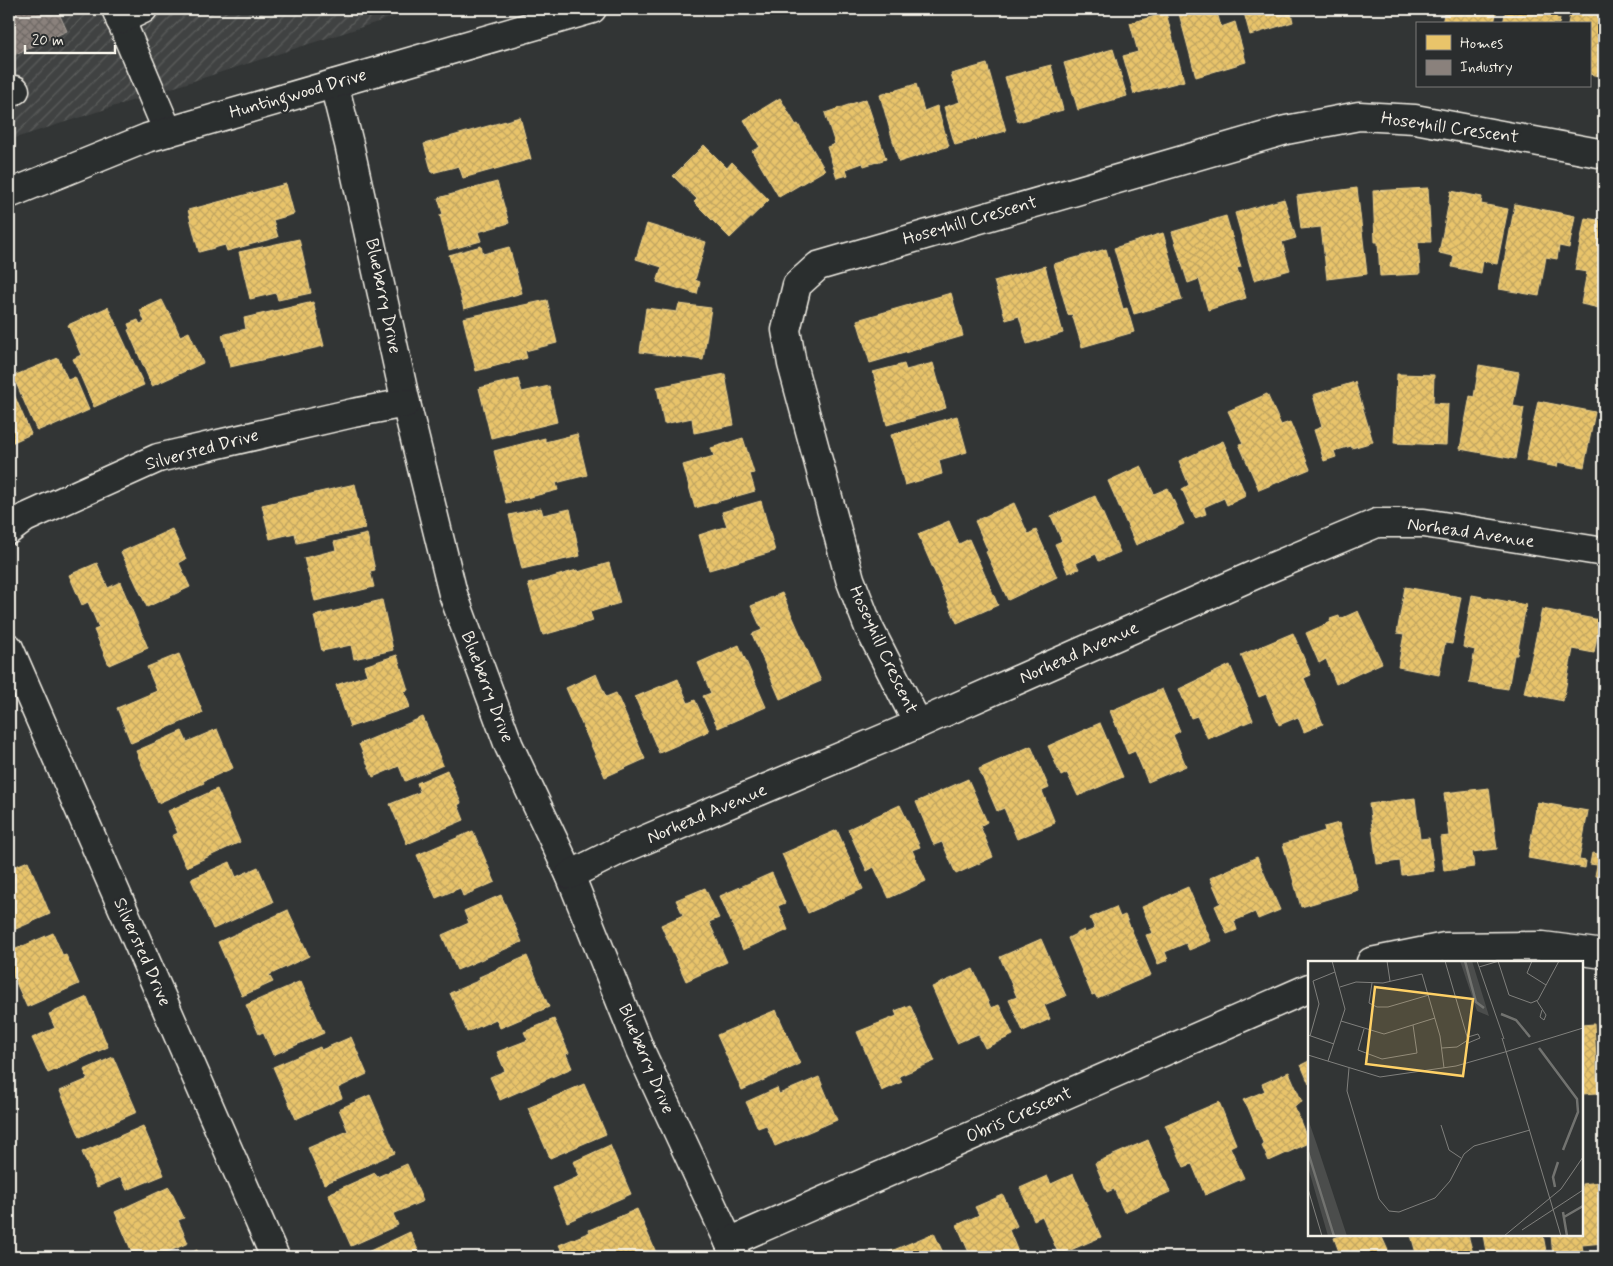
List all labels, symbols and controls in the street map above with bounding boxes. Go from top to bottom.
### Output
scale bar [25,22,115,54]
legend [1416,22,1590,88]
text: 20 m [32,31,64,51]
text: Homes [1460,34,1503,54]
text: Industry [1460,58,1513,78]
street label: Huntingwood Drive [227,63,370,127]
street label: Hoseyhill Crescent [1380,106,1520,150]
street label: Hoseyhill Crescent [900,190,1040,252]
street label: Blueberry Drive [359,236,407,356]
street label: Silversted Drive [143,423,261,477]
street label: Norhead Avenue [1406,512,1536,554]
street label: Hoseyhill Crescent [843,582,923,718]
street label: Norhead Avenue [1016,616,1143,690]
street label: Blueberry Drive [455,628,519,746]
street label: Norhead Avenue [643,778,771,850]
street label: Silversted Drive [107,894,177,1010]
inset map [1308,961,1583,1236]
street label: Blueberry Drive [612,1000,680,1118]
street label: Obris Crescent [962,1081,1076,1149]

